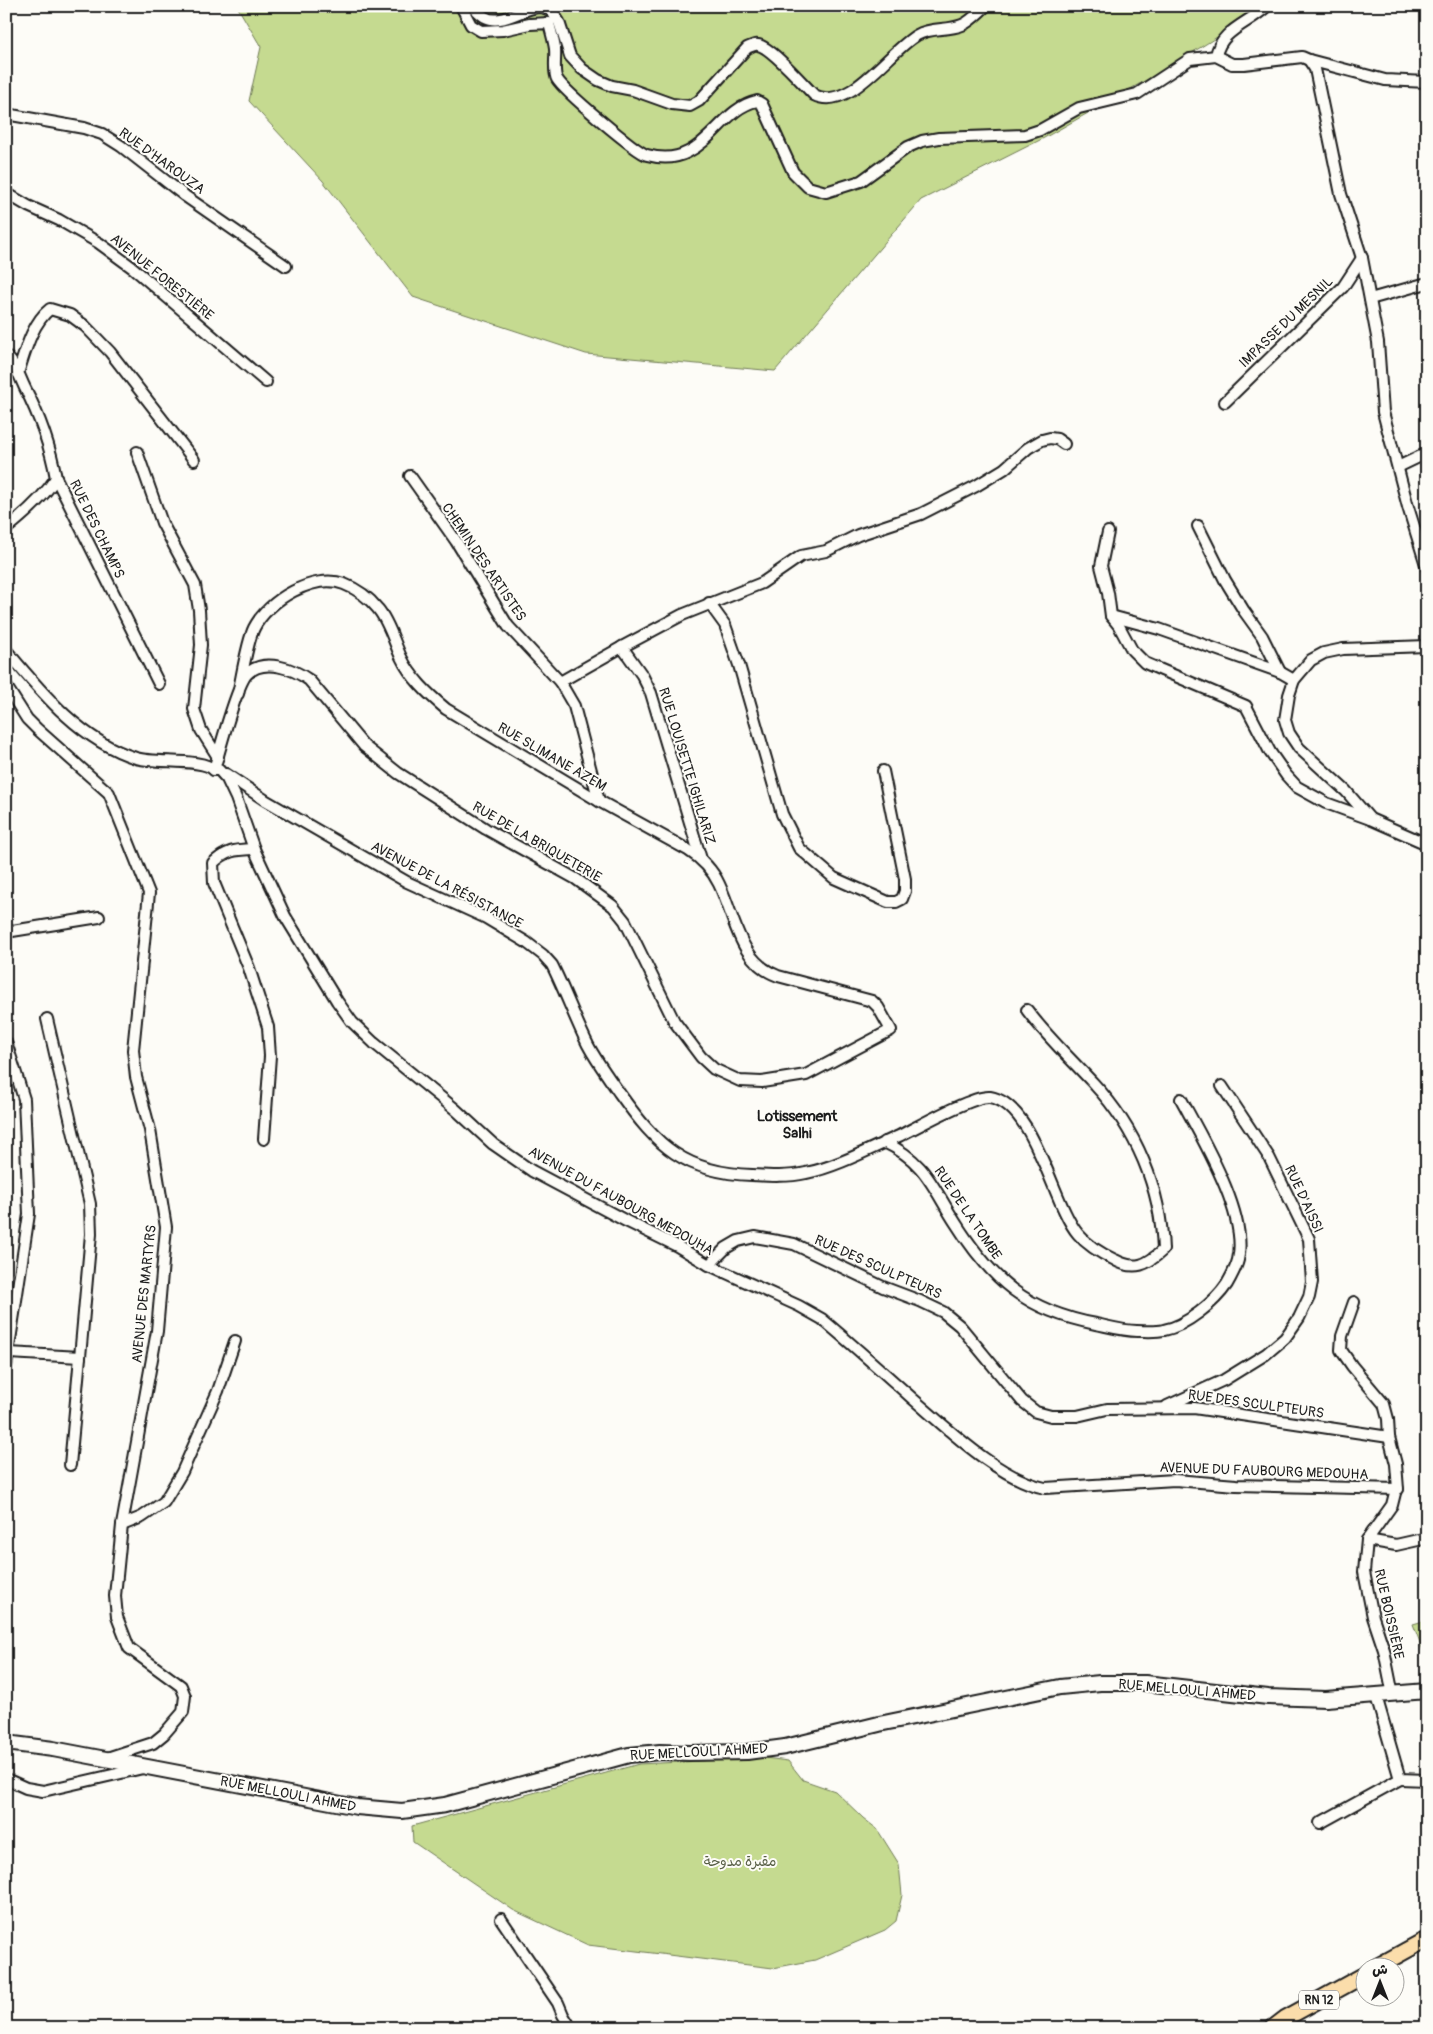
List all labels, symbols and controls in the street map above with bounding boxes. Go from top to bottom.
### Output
street label: RUE D'HAROUZA [116,124,208,198]
street label: AVENUE FORESTIÈRE [107,229,218,324]
street label: IMPASSE DU MESNIL [1236,273,1337,371]
street label: RUE DES CHAMPS [66,477,128,581]
street label: CHEMIN DES ARTISTES [438,500,530,624]
street label: RUE LOUISETTE IGHILARIZ [655,685,719,847]
street label: RUE SLIMANE AZEM [495,719,609,795]
street label: RUE DE LA BRIQUETERIE [469,798,605,886]
street label: AVENUE DE LA RÉSISTANCE [368,837,526,932]
district label: Lotissement Salhi [757,1107,838,1143]
street label: AVENUE DU FAUBOURG MEDOUHA [526,1143,716,1259]
street label: RUE DE LA TOMBE [931,1163,1005,1263]
street label: RUE D'AISSI [1281,1163,1327,1235]
street label: AVENUE DES MARTYRS [128,1224,160,1364]
street label: RUE DES SCULPTEURS [812,1231,944,1303]
street label: RUE DES SCULPTEURS [1187,1386,1325,1422]
street label: AVENUE DU FAUBOURG MEDOUHA [1159,1459,1369,1483]
street label: RUE BOISSIÈRE [1370,1567,1409,1661]
street label: RUE MELLOULI AHMED [1118,1676,1257,1704]
street label: RUE MELLOULI AHMED [630,1740,769,1764]
street label: RUE MELLOULI AHMED [219,1772,358,1816]
park label: مقبرة مدوحة [704,1853,776,1870]
north arrow [1356,1956,1406,2006]
text: ش [1372,1961,1388,1978]
road number: RN 12 [1299,1990,1339,2010]

